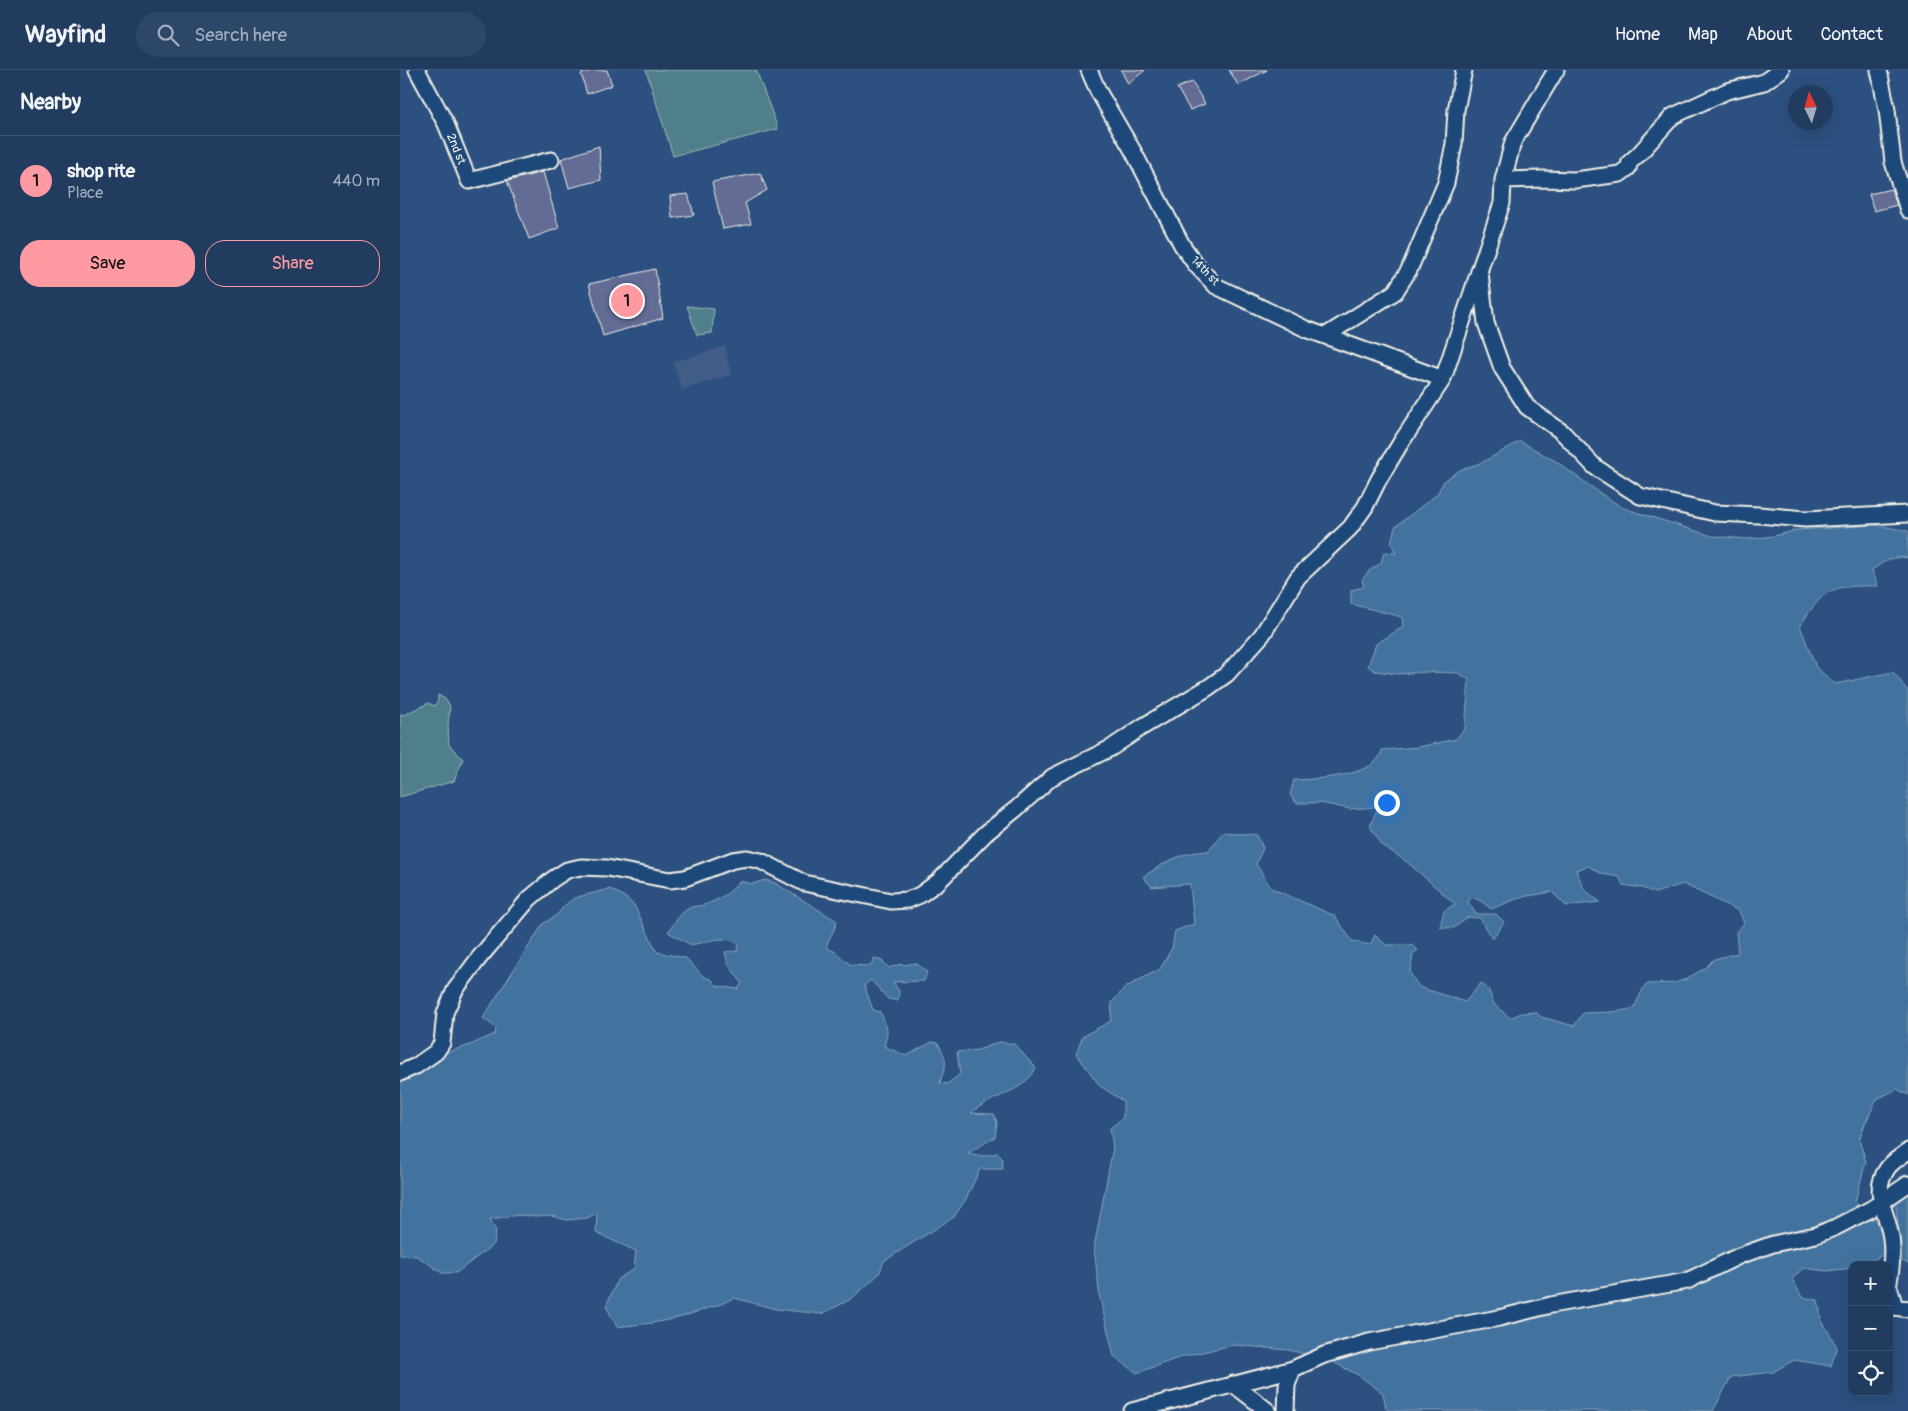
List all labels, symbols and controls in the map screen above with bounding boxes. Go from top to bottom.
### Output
search box [136,12,486,57]
text: Wayfind [25,20,106,49]
icon: search [154,21,182,49]
text: Search here [194,23,287,47]
text: Home [1615,23,1660,46]
text: Map [1688,23,1718,46]
text: About [1746,23,1792,46]
text: Contact [1820,23,1883,46]
north arrow [1788,85,1833,130]
text: Nearby [20,89,81,116]
street label: 2nd st [443,131,469,167]
text: shop rite [67,159,135,183]
text: 1 [33,171,39,191]
text: 440 m [333,171,380,191]
text: Place [67,183,103,203]
button: Save [20,240,195,287]
button: Share [205,240,380,287]
street label: 14th st [1187,253,1223,289]
pin: 1 [611,282,643,320]
your location [1374,790,1400,816]
map controls [1848,1261,1893,1396]
button: + [1848,1261,1893,1306]
button: − [1848,1306,1893,1351]
button: locate [1848,1351,1893,1396]

